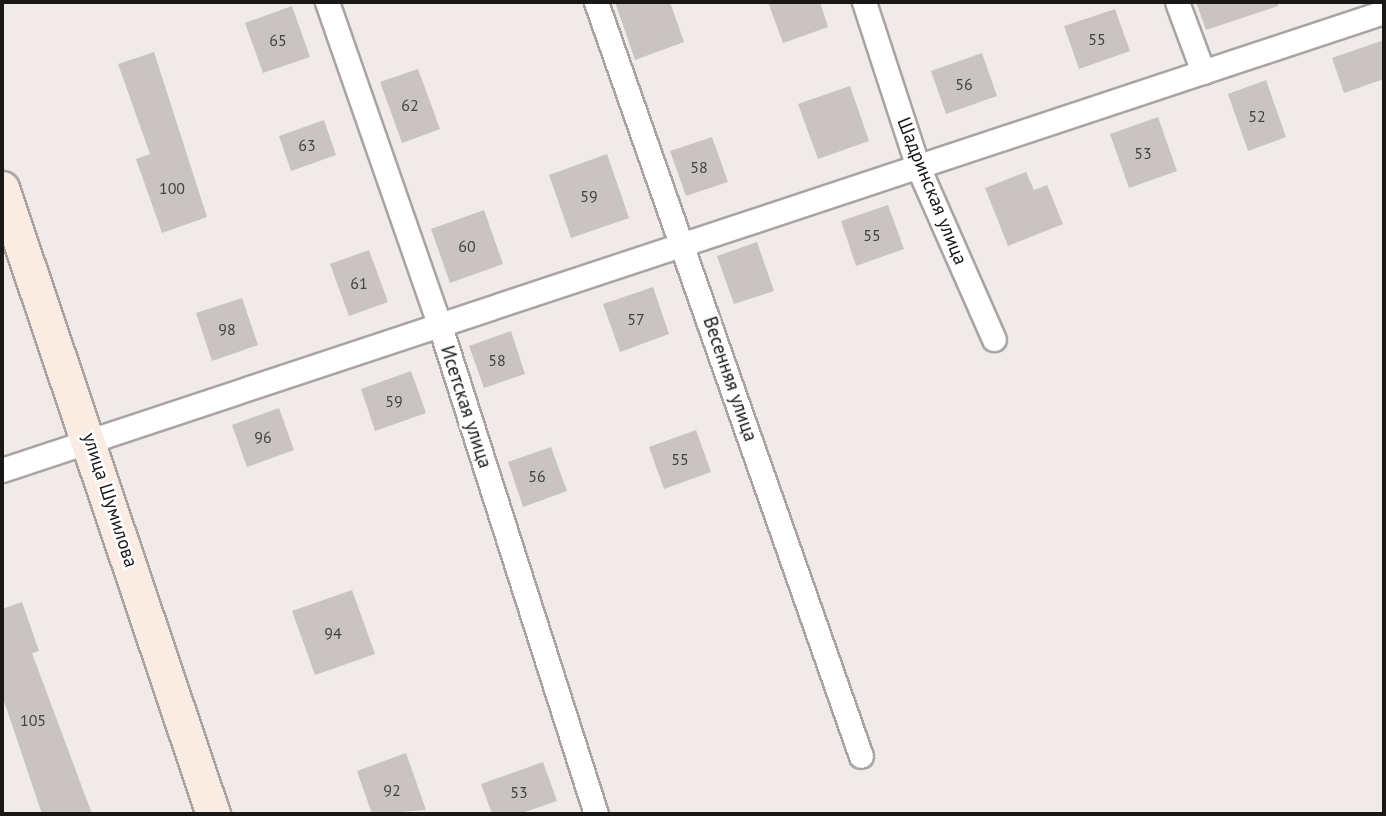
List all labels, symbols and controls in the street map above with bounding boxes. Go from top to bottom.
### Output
house number: 55 [1088,29,1106,49]
house number: 65 [269,30,287,50]
house number: 56 [955,74,973,94]
house number: 62 [401,95,419,115]
house number: 52 [1248,106,1266,126]
street label: Шадринская улица [892,114,972,268]
house number: 63 [298,135,316,155]
house number: 53 [1134,143,1152,163]
house number: 58 [690,157,708,177]
house number: 100 [159,178,185,198]
house number: 59 [580,186,598,206]
house number: 55 [863,225,881,245]
house number: 60 [458,236,476,256]
house number: 61 [350,273,368,293]
house number: 57 [627,309,645,329]
street label: Весенняя улица [698,314,762,444]
house number: 98 [218,319,236,339]
street label: Исетская улица [435,343,497,471]
house number: 58 [488,350,506,370]
house number: 59 [385,391,403,411]
house number: 96 [254,427,272,447]
street label: улица Шумилова [77,430,143,570]
house number: 55 [671,449,689,469]
house number: 56 [528,466,546,486]
house number: 94 [324,623,342,643]
house number: 105 [20,710,46,730]
house number: 92 [383,780,401,800]
house number: 53 [510,782,528,802]

